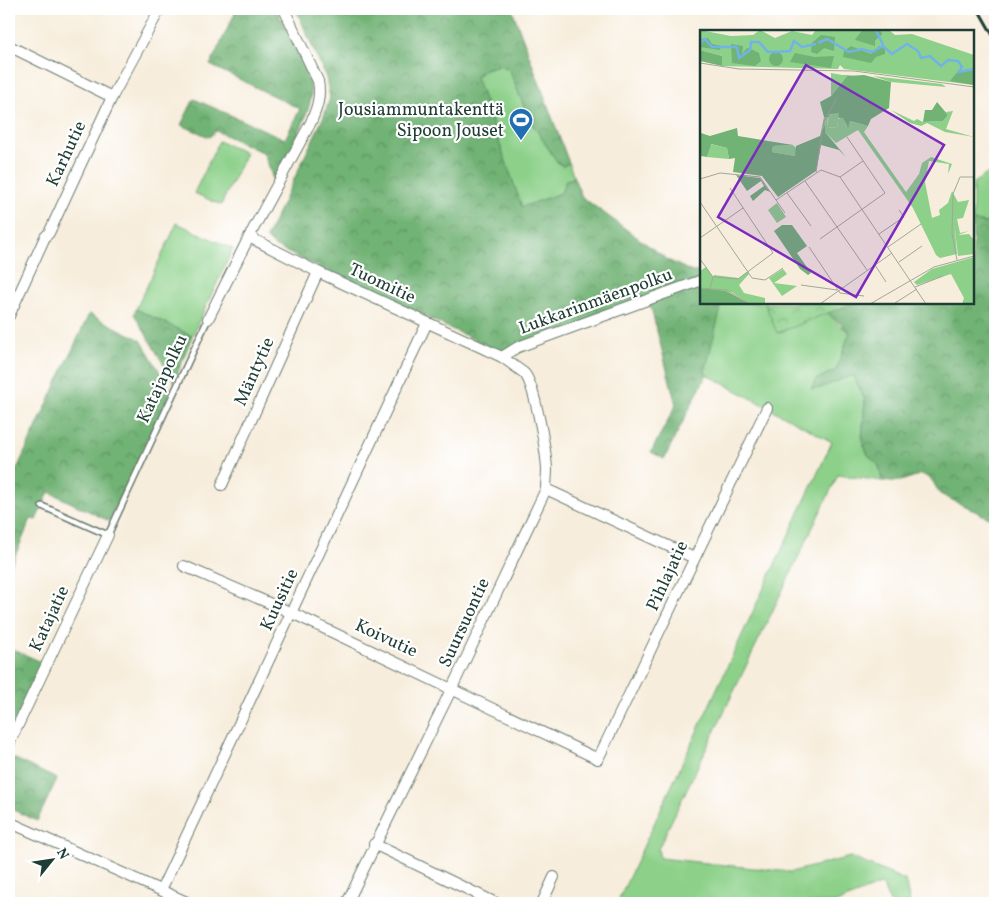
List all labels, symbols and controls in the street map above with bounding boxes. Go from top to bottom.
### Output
inset map [700,30,974,304]
place label: Jousiammuntakenttä Sipoon Jouset [338,98,504,144]
sports icon: Jousiammuntakenttä Sipoon Jouset [508,107,534,141]
street label: Karhutie [41,117,93,191]
street label: Tuomitie [345,258,419,310]
street label: Lukkarinmäenpolku [516,263,676,341]
street label: Katajapolku [132,331,194,427]
street label: Mäntytie [229,334,281,410]
street label: Pihlajatie [641,537,695,615]
street label: Kuusitie [255,565,305,635]
street label: Suursuontie [433,574,497,672]
street label: Katajatie [24,582,76,656]
street label: Koivutie [351,614,421,664]
north arrow [28,834,78,884]
text: N [51,845,73,863]

